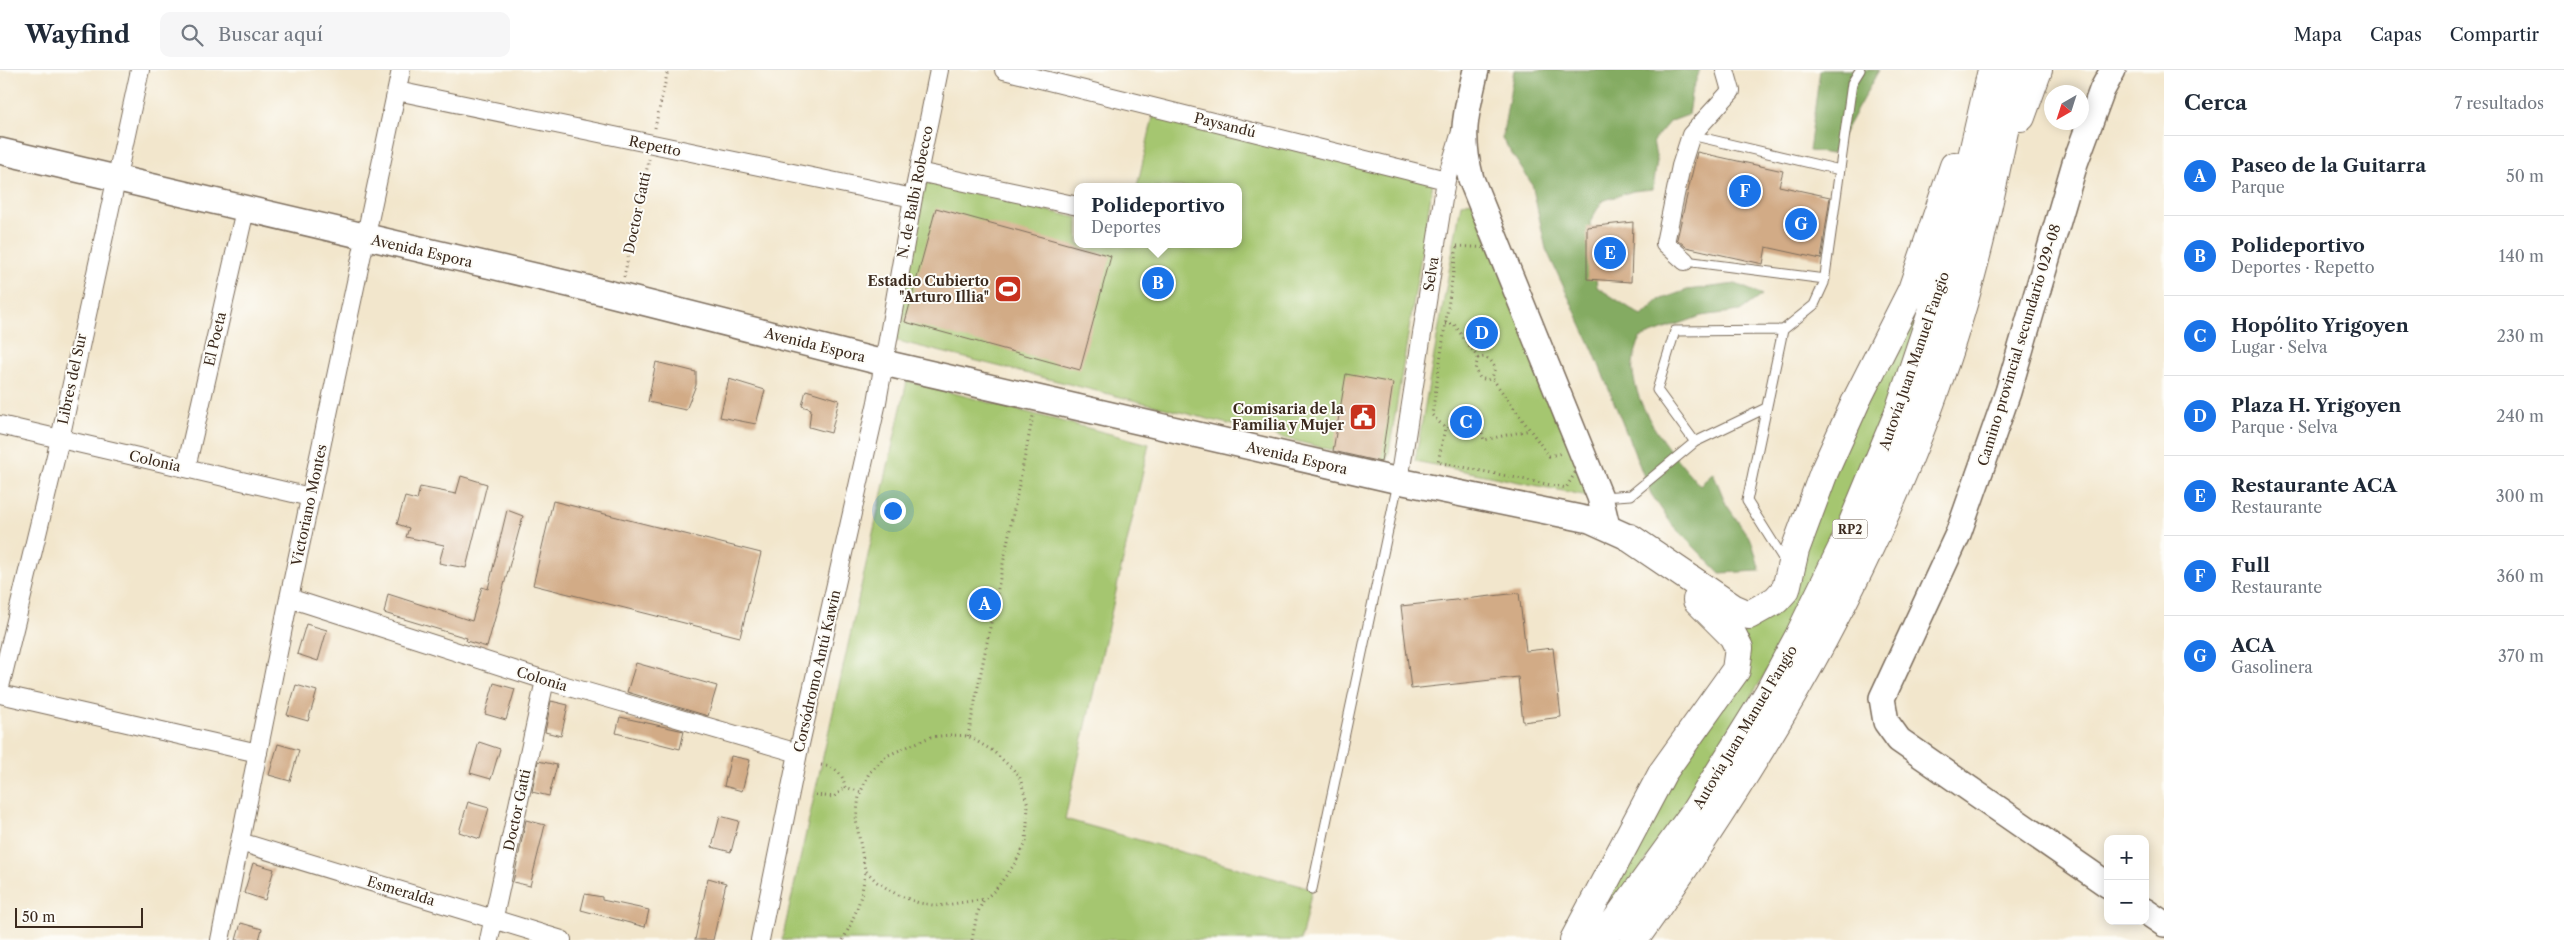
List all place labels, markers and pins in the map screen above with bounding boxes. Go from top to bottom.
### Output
pin: F [1729,172,1761,210]
pin: G [1785,205,1817,243]
pin: E [1594,234,1626,272]
pin: B [1142,264,1174,302]
place label: Estadio Cubierto "Arturo Illia" [868,272,989,306]
sports icon: Estadio Cubierto "Arturo Illia" [993,274,1023,304]
pin: D [1466,314,1498,352]
place label: Comisaria de la Familia y Mujer [1232,400,1345,434]
public building icon: Comisaria de la Familia y Mujer [1348,402,1378,432]
pin: C [1450,403,1482,441]
pin: A [969,585,1001,623]

